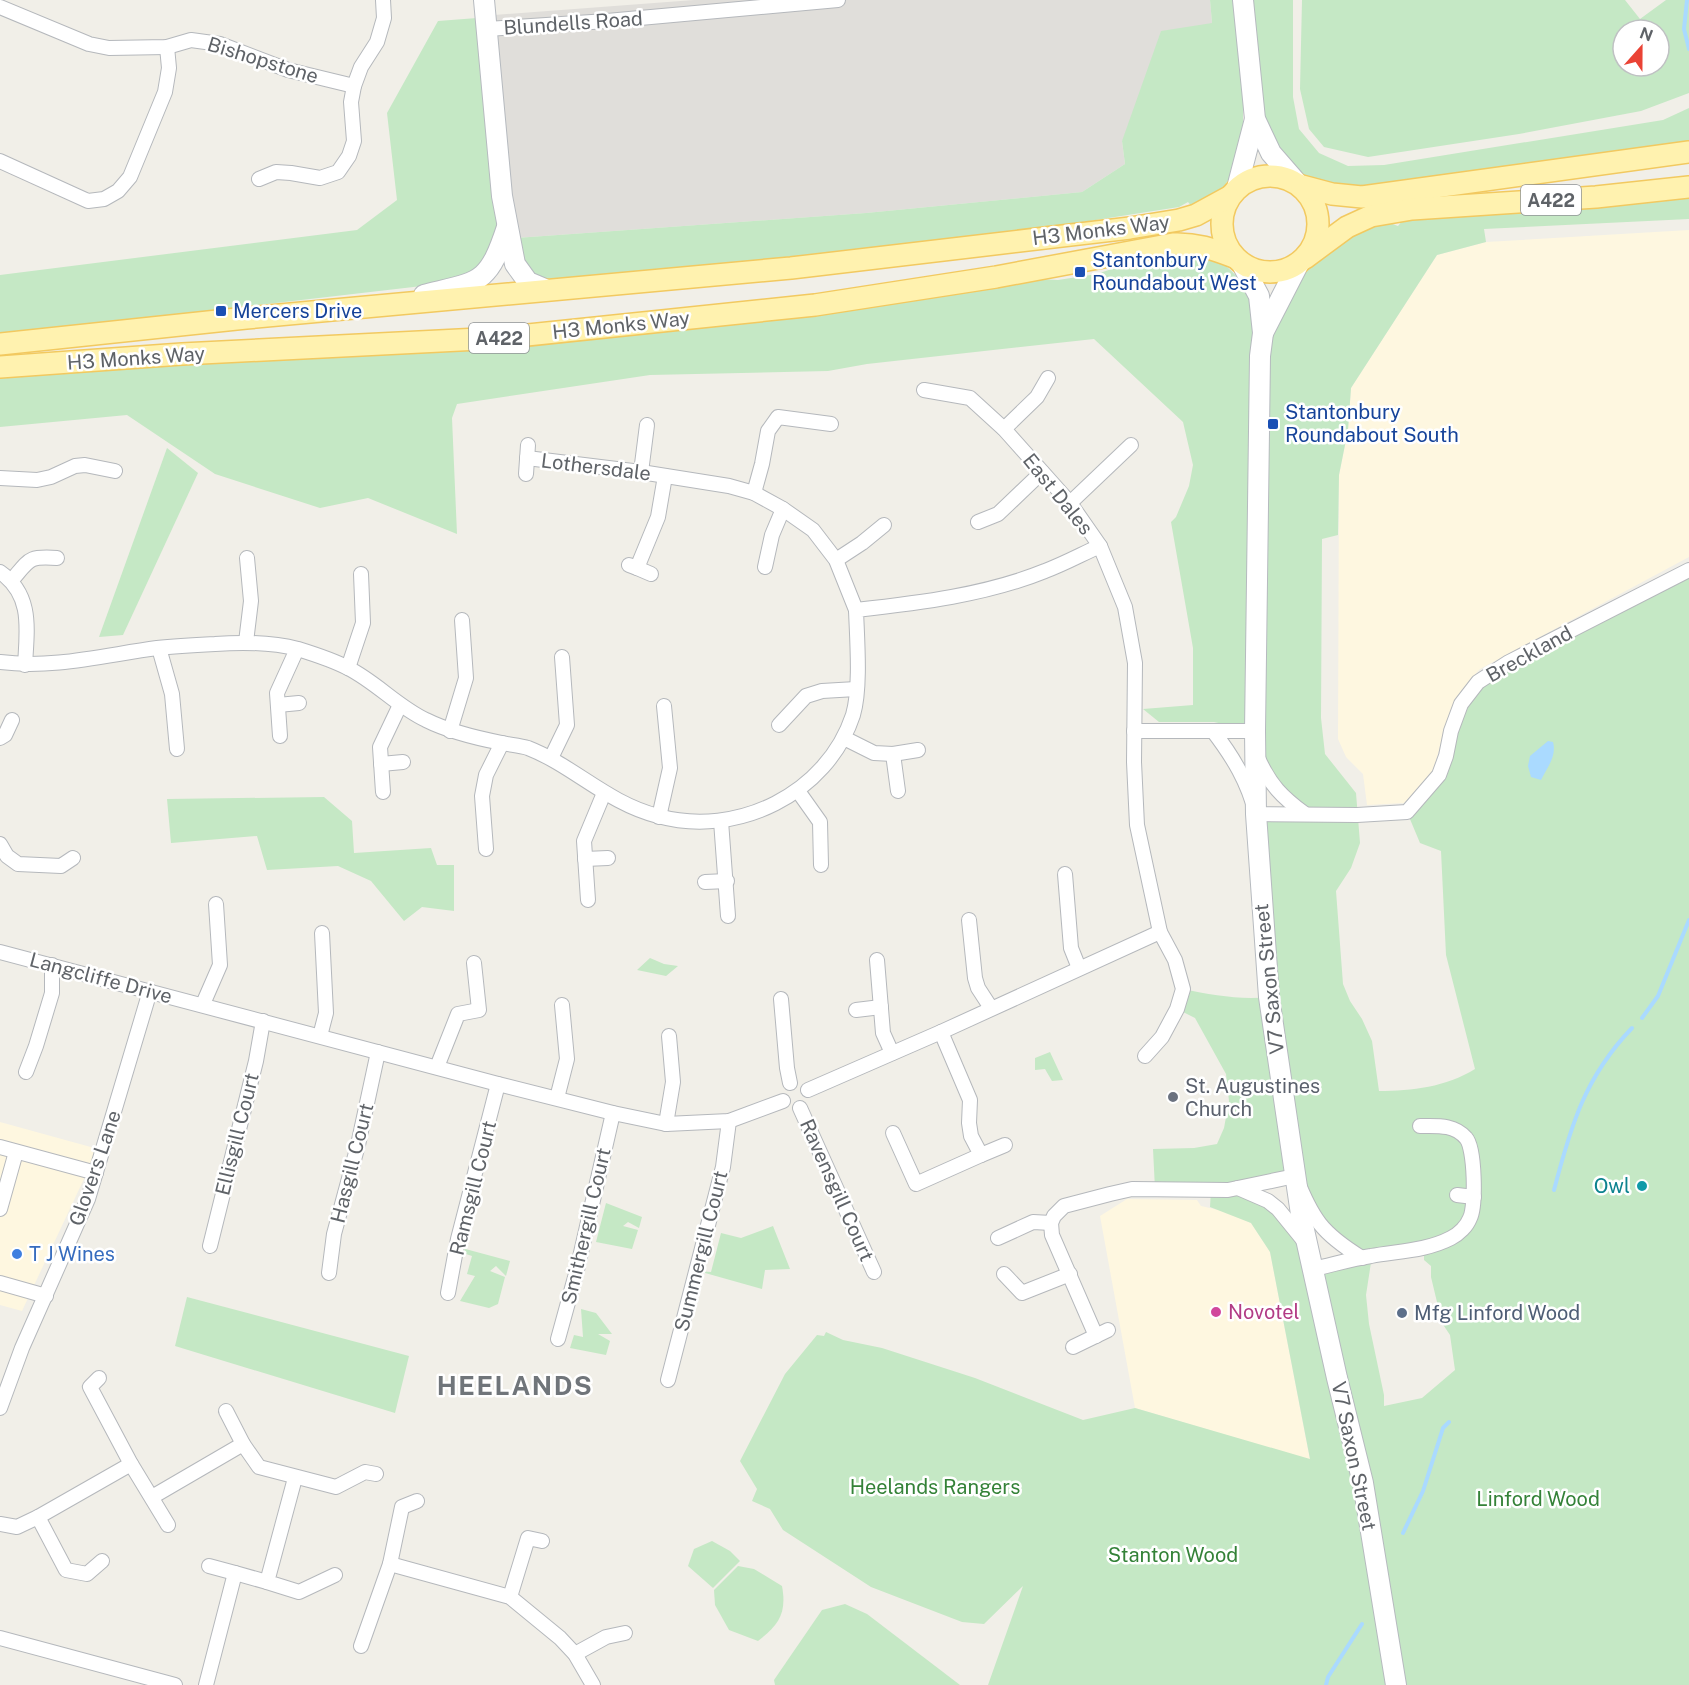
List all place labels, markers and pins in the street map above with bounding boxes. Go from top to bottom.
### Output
place label: Stantonbury Roundabout West [1092,248,1257,295]
marker: Stantonbury Roundabout West [1073,265,1087,279]
place label: Mercers Drive [233,299,362,323]
marker: Mercers Drive [214,304,228,318]
place label: Stantonbury Roundabout South [1285,400,1459,447]
marker: Stantonbury Roundabout South [1266,417,1280,431]
place label: St. Augustines Church [1185,1074,1320,1121]
marker: St. Augustines Church [1166,1090,1180,1104]
place label: Owl [1594,1174,1630,1198]
marker: Owl [1635,1179,1649,1193]
place label: T J Wines [29,1242,115,1266]
marker: T J Wines [10,1247,24,1261]
place label: Novotel [1228,1300,1300,1324]
place label: Mfg Linford Wood [1414,1301,1580,1325]
marker: Novotel [1209,1305,1223,1319]
marker: Mfg Linford Wood [1395,1306,1409,1320]

